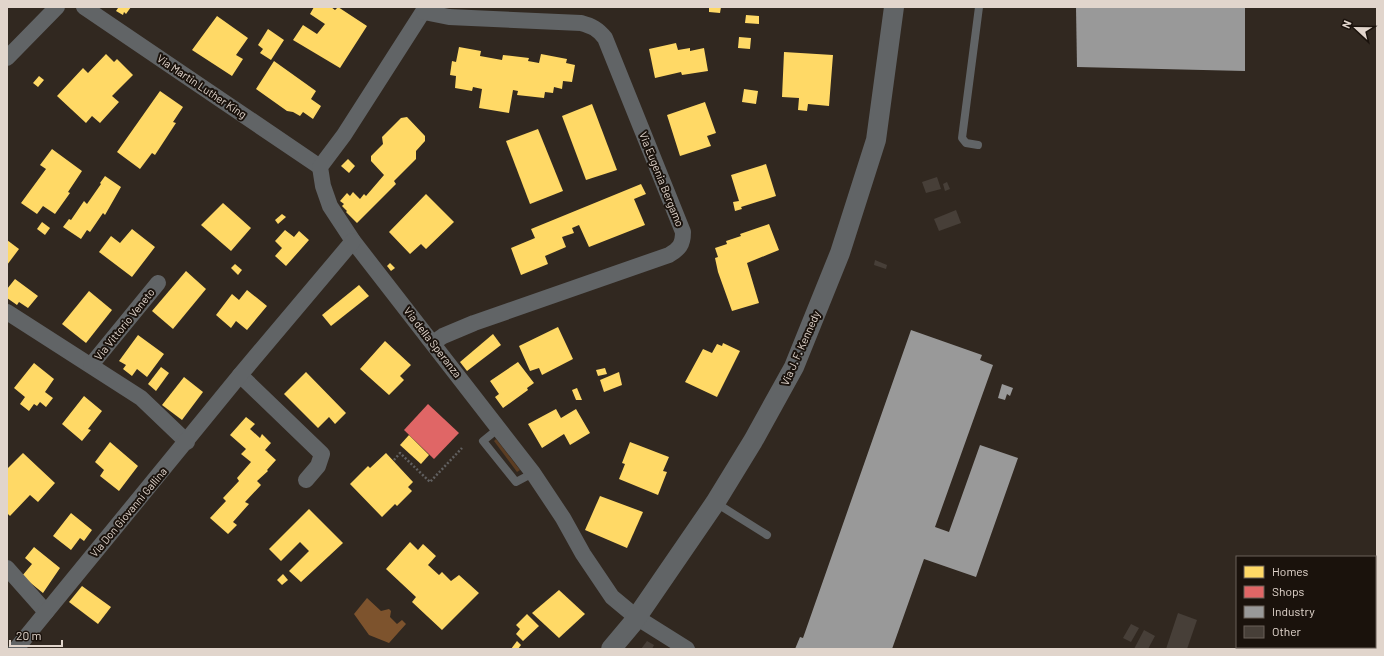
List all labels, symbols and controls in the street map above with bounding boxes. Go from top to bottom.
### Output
north arrow [1336,8,1376,48]
text: N [1339,18,1354,30]
street label: Via Martin Luther King [155,51,249,121]
street label: Via Eugenia Bergamo [637,130,687,228]
street label: Via Vittorio Veneto [91,286,157,362]
street label: Via della Speranza [401,304,465,380]
street label: Via J. F. Kennedy [778,309,822,387]
street label: Via Don Giovanni Gallina [87,465,169,559]
legend [1236,556,1376,648]
text: Homes [1272,564,1309,578]
text: Shops [1272,584,1305,598]
text: Industry [1272,604,1315,618]
scale bar [10,622,62,648]
text: Other [1272,624,1302,638]
text: 20 m [16,628,42,642]

